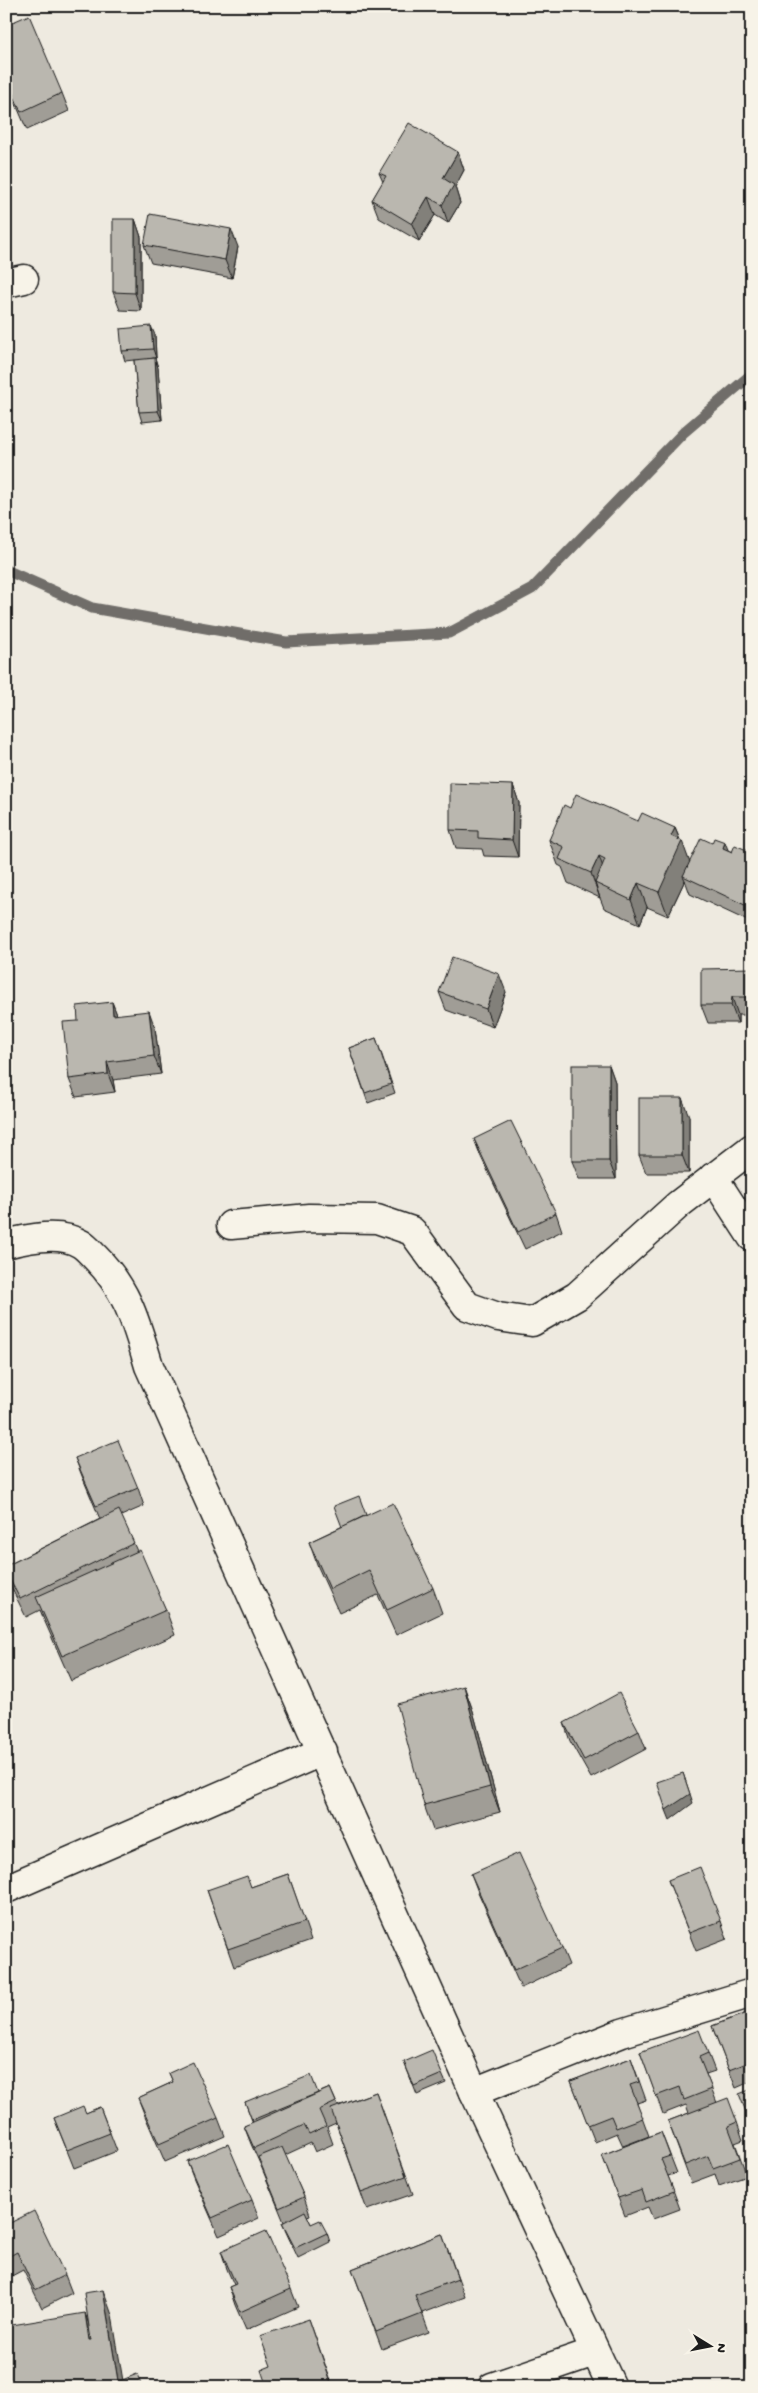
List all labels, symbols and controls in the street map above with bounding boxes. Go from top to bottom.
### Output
north arrow [686,2320,736,2370]
text: N [711,2342,730,2354]

